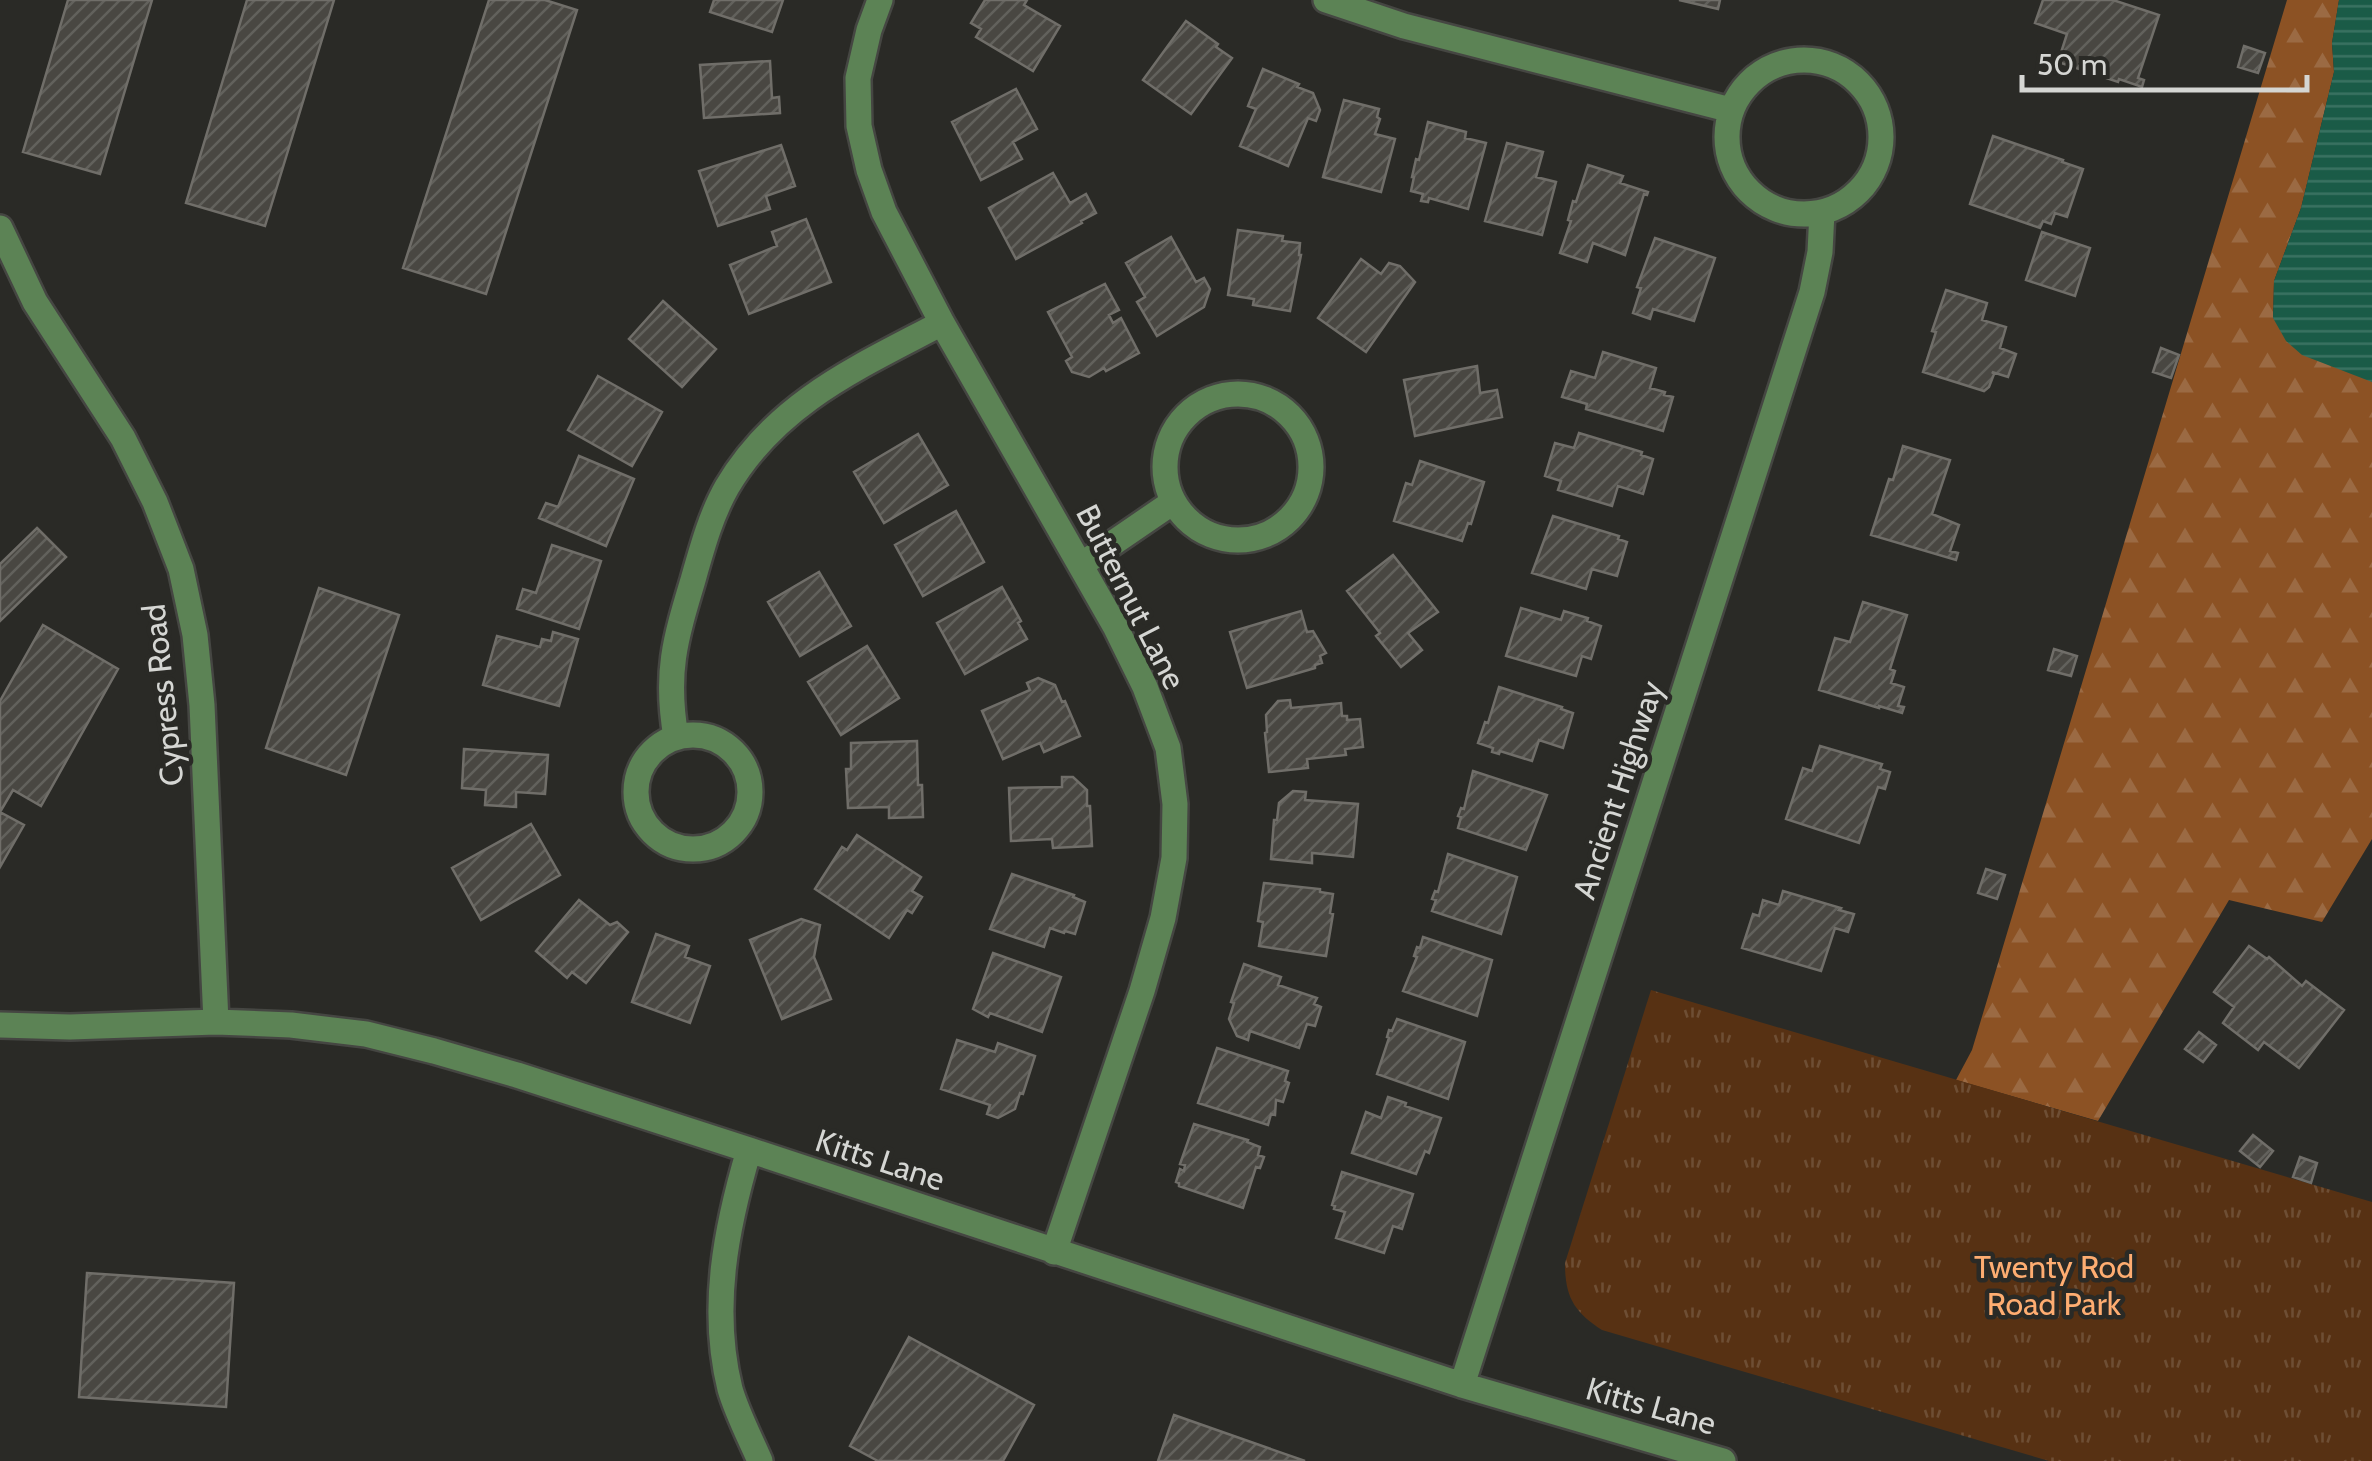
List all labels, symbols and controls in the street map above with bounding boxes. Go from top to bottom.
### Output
scale bar [2022,30,2307,92]
text: 50 m [2037,46,2107,83]
street label: Butternut Lane [1068,498,1195,696]
street label: Cypress Road [134,602,191,788]
street label: Ancient Highway [1564,676,1671,904]
street label: Kitts Lane [811,1120,950,1199]
park label: Twenty Rod Road Park [1974,1247,2134,1323]
street label: Kitts Lane [1582,1368,1721,1443]

